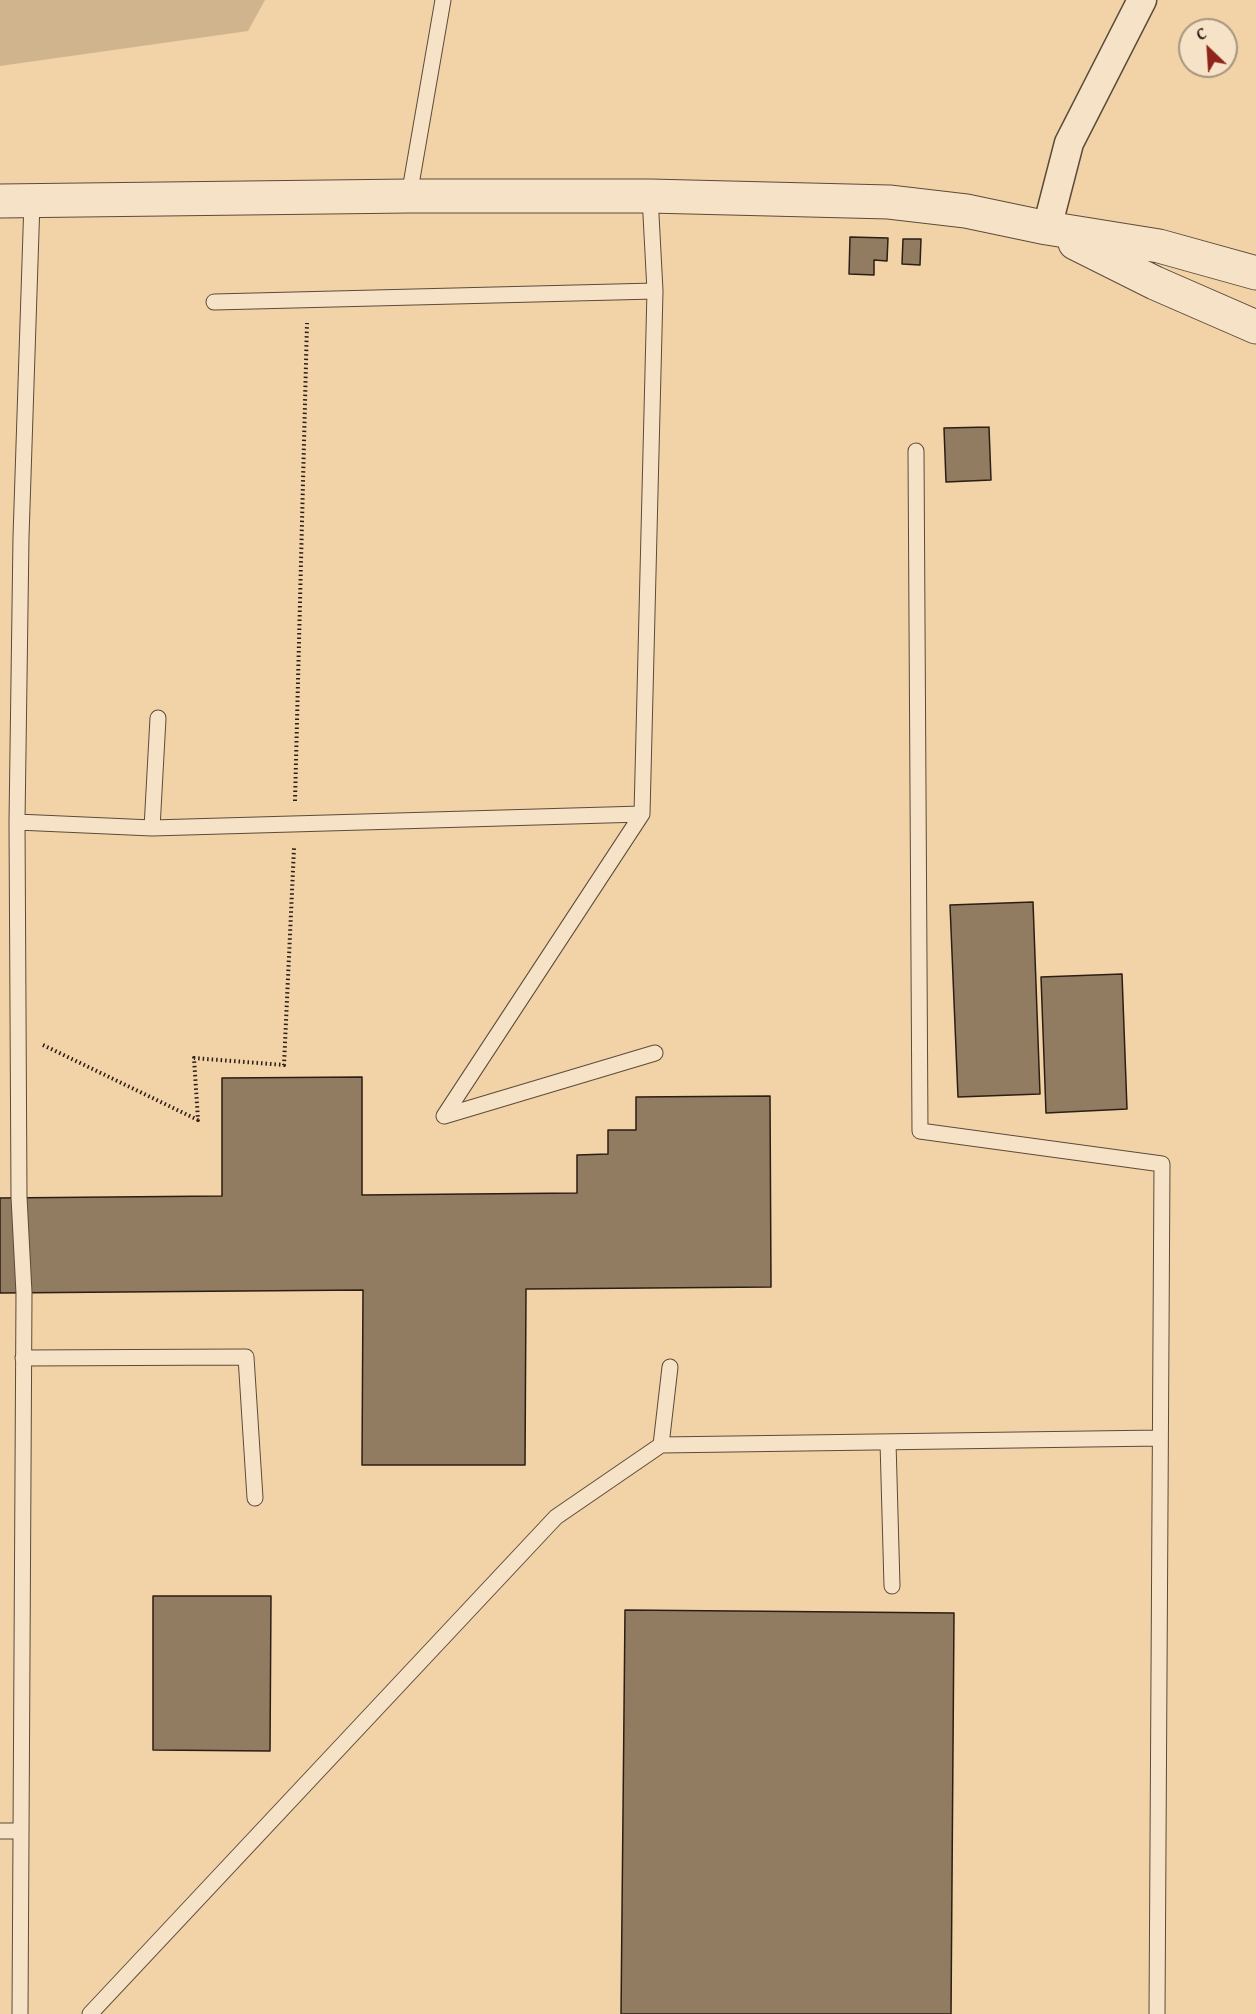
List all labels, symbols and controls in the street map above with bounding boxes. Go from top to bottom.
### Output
north arrow [1178,18,1238,78]
text: С [1192,21,1210,46]

